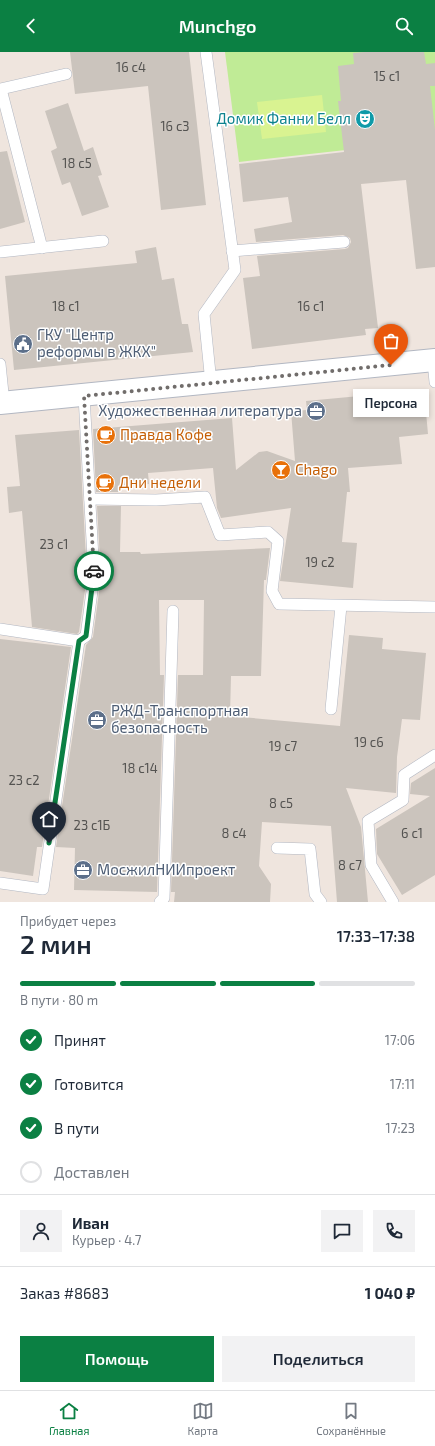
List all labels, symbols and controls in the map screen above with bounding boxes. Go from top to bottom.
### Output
icon: back [20,15,42,37]
text: Munchgo [179,15,256,37]
icon: search [393,15,415,37]
house number: 16 с4 [116,59,146,75]
house number: 15 с1 [374,68,400,84]
theatre icon: Домик Фанни Белл [354,108,376,130]
place label: Домик Фанни Белл [216,109,351,127]
house number: 16 с3 [160,118,190,134]
house number: 18 с5 [62,155,92,171]
house number: 18 с1 [52,298,80,314]
house number: 16 с1 [297,298,325,314]
pin [374,324,408,365]
place label: ГКУ "Центр реформы в ЖКХ" [37,325,156,360]
icon: bag [380,330,402,352]
public building icon: ГКУ "Центр реформы в ЖКХ" [12,333,34,355]
callout: Персона [353,389,429,417]
text: Персона [365,395,417,411]
office icon: Художественная литература [305,400,327,422]
place label: Художественная литература [98,401,302,420]
cafe icon: Правда Кофе [95,424,117,446]
place label: Правда Кофе [120,425,212,443]
bar icon: Chago [270,459,292,481]
place label: Chago [295,460,337,478]
cafe icon: Дни недели [94,472,116,494]
place label: Дни недели [119,473,201,491]
house number: 23 с1 [39,536,69,552]
courier [74,551,114,591]
house number: 19 с2 [305,554,335,570]
icon: car [83,560,105,582]
place label: РЖД-Транспортная безопасность [111,701,249,736]
office icon: РЖД-Транспортная безопасность [86,709,108,731]
house number: 19 с6 [354,734,384,750]
house number: 19 с7 [269,738,298,754]
house number: 18 с14 [122,760,158,776]
house number: 23 с2 [8,772,40,788]
house number: 8 с5 [269,795,293,811]
pin [32,802,66,843]
icon: home [38,808,60,830]
house number: 23 с1Б [74,817,111,833]
house number: 8 с4 [221,825,247,841]
house number: 6 с1 [401,825,423,841]
house number: 8 с7 [338,857,362,873]
office icon: МосжилНИИпроект [72,859,94,881]
place label: МосжилНИИпроект [97,860,235,878]
text: Прибудет через [20,913,116,929]
text: 17:33–17:38 [337,927,415,945]
text: 2 мин [20,928,92,959]
text: В пути · 80 m [20,992,98,1008]
icon: check [20,1029,42,1051]
text: Принят [54,1031,106,1049]
text: 17:06 [385,1032,415,1048]
icon: check [20,1073,42,1095]
text: Готовится [54,1075,124,1093]
text: 17:11 [390,1076,415,1092]
icon: check [20,1117,42,1139]
text: В пути [54,1119,99,1137]
text: 17:23 [386,1120,415,1136]
text: Доставлен [54,1163,130,1181]
button: person [20,1210,62,1252]
button: chat [321,1210,363,1252]
button: phone [373,1210,415,1252]
text: Иван [72,1214,109,1232]
text: Курьер · 4.7 [72,1232,141,1248]
text: Заказ #8683 [20,1284,109,1302]
text: 1 040 ₽ [365,1284,415,1302]
button: Помощь [20,1336,214,1382]
button: Поделиться [222,1336,415,1382]
tab: Главная [49,1400,89,1437]
tab: Карта [188,1400,218,1437]
tab: Сохранённые [316,1400,386,1437]

